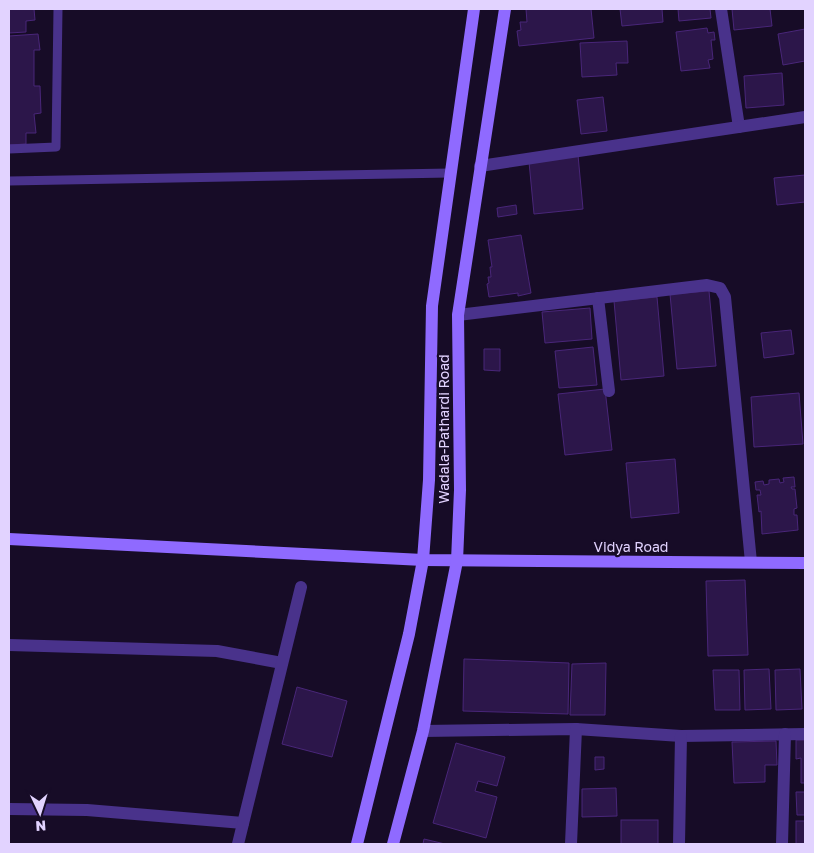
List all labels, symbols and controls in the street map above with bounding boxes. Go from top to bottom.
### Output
street label: Wadala-Pathardi Road [435,354,452,504]
street label: Vidya Road [594,538,668,555]
north arrow [15,788,65,838]
text: N [35,818,47,835]

